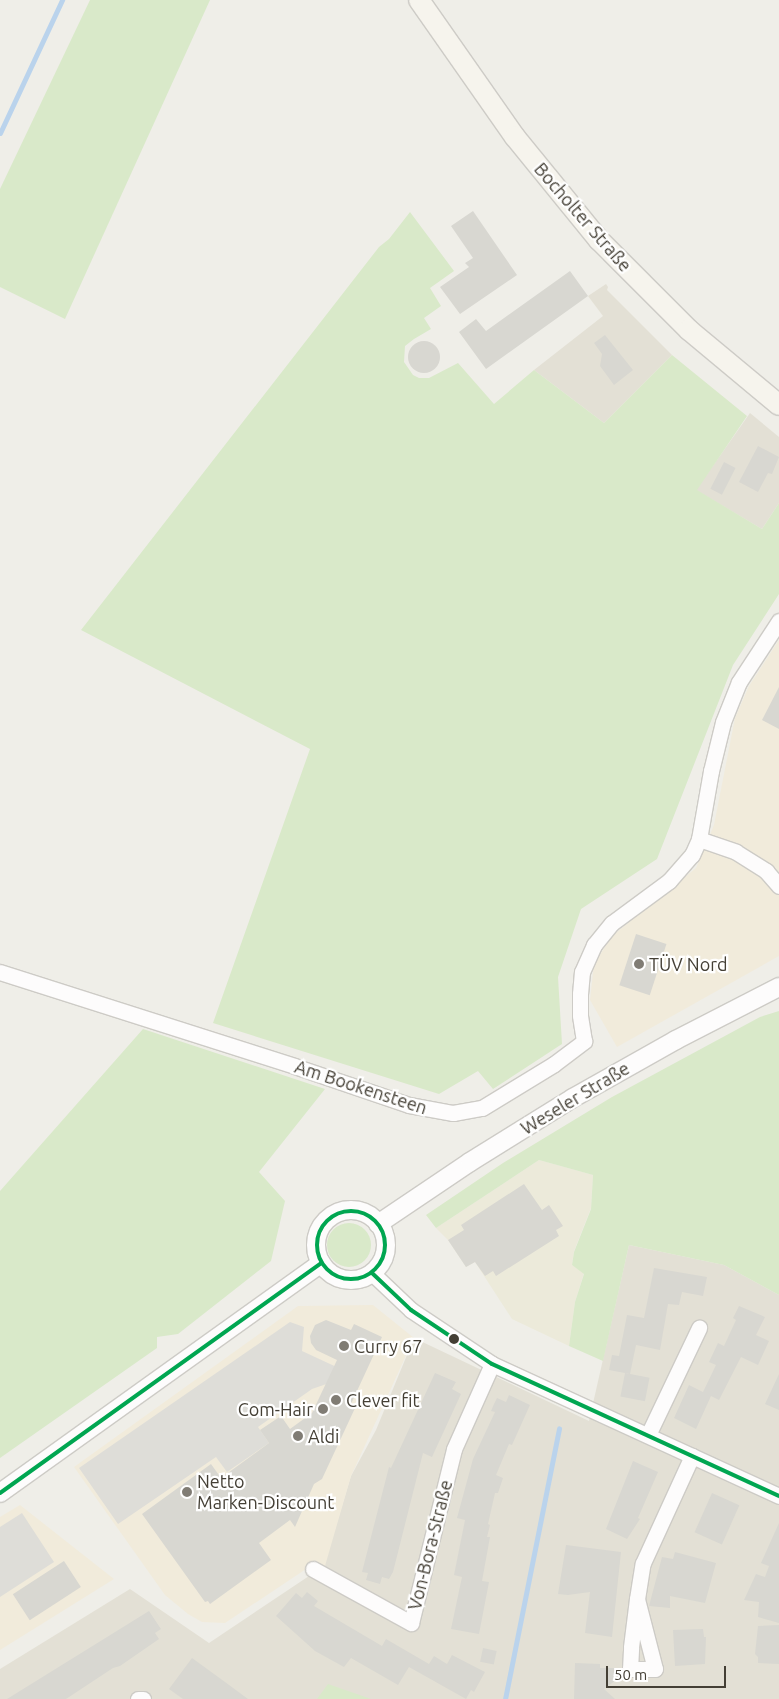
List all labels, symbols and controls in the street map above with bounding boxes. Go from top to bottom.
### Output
street label: Bocholter Straße [530,158,636,276]
place label: TÜV Nord [649,953,728,975]
marker: TÜV Nord [633,958,645,970]
street label: Am Bookensteen [292,1055,430,1119]
street label: Weseler Straße [517,1057,633,1139]
unlabelled marker [449,1334,459,1344]
place label: Curry 67 [354,1335,422,1357]
marker: Curry 67 [338,1340,350,1352]
place label: Clever fit [346,1389,420,1411]
marker: Clever fit [330,1394,342,1406]
place label: Com-Hair [238,1398,313,1420]
marker: Com-Hair [317,1403,329,1415]
place label: Aldi [308,1425,339,1447]
marker: Aldi [292,1430,304,1442]
place label: Netto Marken-Discount [197,1471,334,1514]
street label: Von-Bora-Straße [403,1478,457,1612]
marker: Netto Marken-Discount [181,1486,193,1498]
scale bar [609,1656,729,1688]
text: 50 m [614,1666,647,1683]

